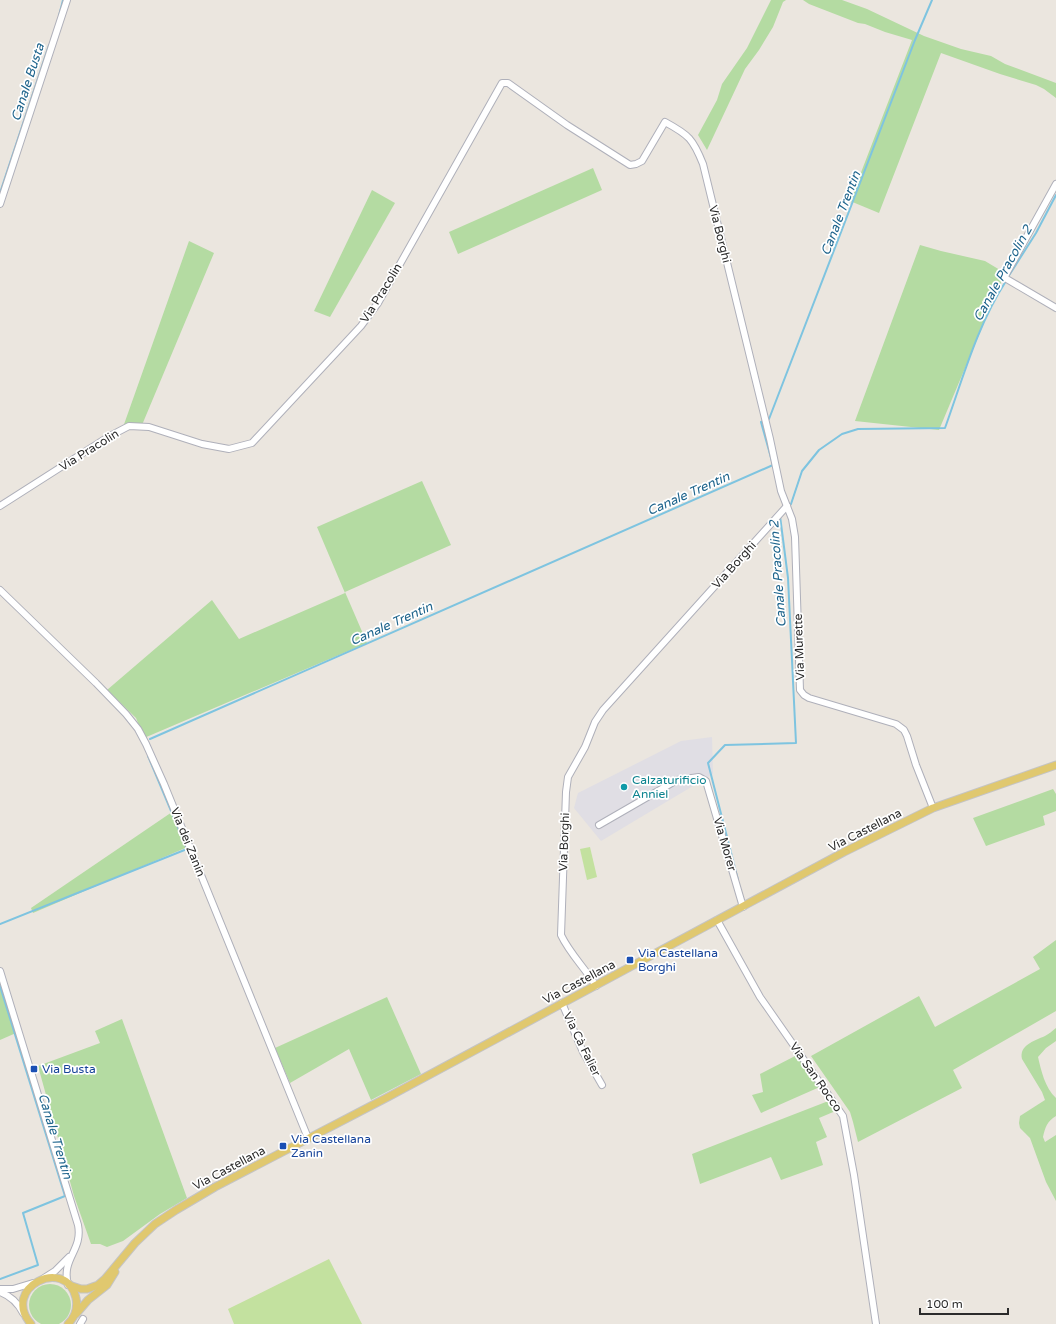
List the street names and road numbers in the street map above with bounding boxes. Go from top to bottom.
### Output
street label: Via Borghi [706,204,734,264]
street label: Via Pracolin [357,261,405,325]
street label: Via Pracolin [57,426,121,474]
street label: Via Borghi [709,538,759,592]
street label: Via Murette [791,613,807,681]
street label: Via dei Zanin [168,805,208,879]
street label: Via Castellana [826,806,904,854]
street label: Via Borghi [556,812,572,872]
street label: Via Morer [711,815,739,873]
street label: Via Castellana [540,957,618,1007]
street label: Via Cà Falier [560,1010,604,1079]
street label: Via San Rocco [787,1040,845,1114]
street label: Via Castellana [190,1143,268,1193]

